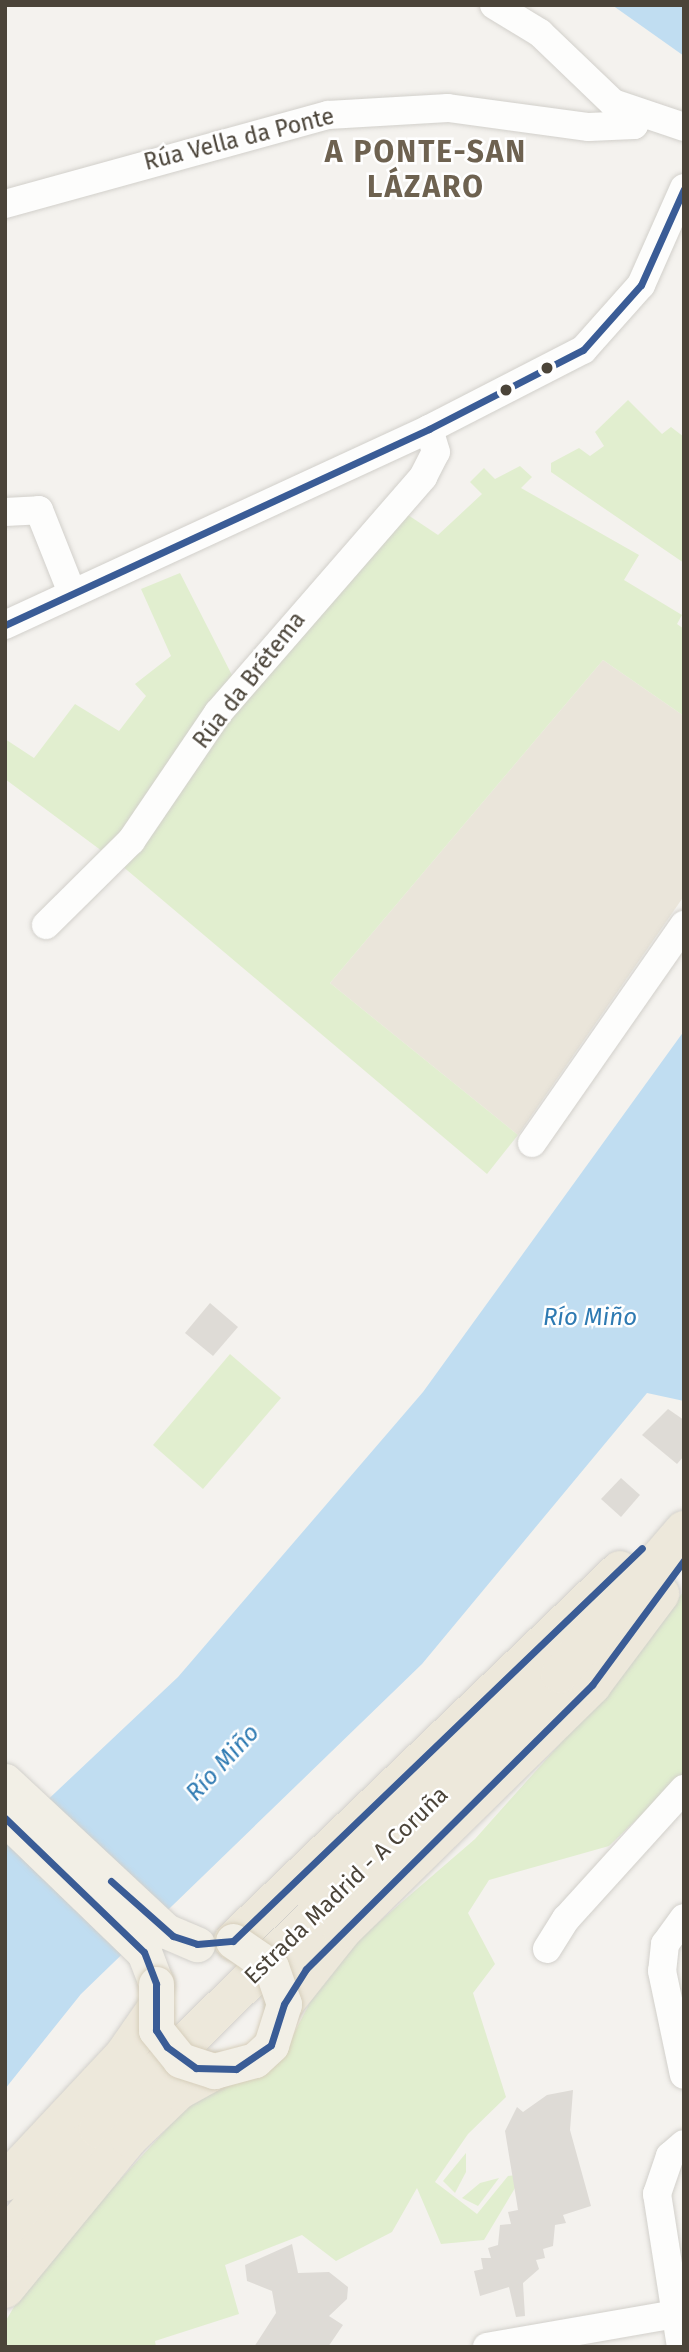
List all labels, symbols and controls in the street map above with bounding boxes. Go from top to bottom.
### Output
street label: Rúa Vella da Ponte [141,102,337,176]
district label: A PONTE-SAN LÁZARO [326,134,526,204]
unlabelled marker [540,361,554,375]
unlabelled marker [499,383,513,397]
street label: Rúa da Brétema [187,606,311,754]
water label: Río Miño [543,1304,637,1332]
water label: Río Miño [180,1719,266,1807]
street label: Estrada Madrid - A Coruña [238,1780,454,1990]

